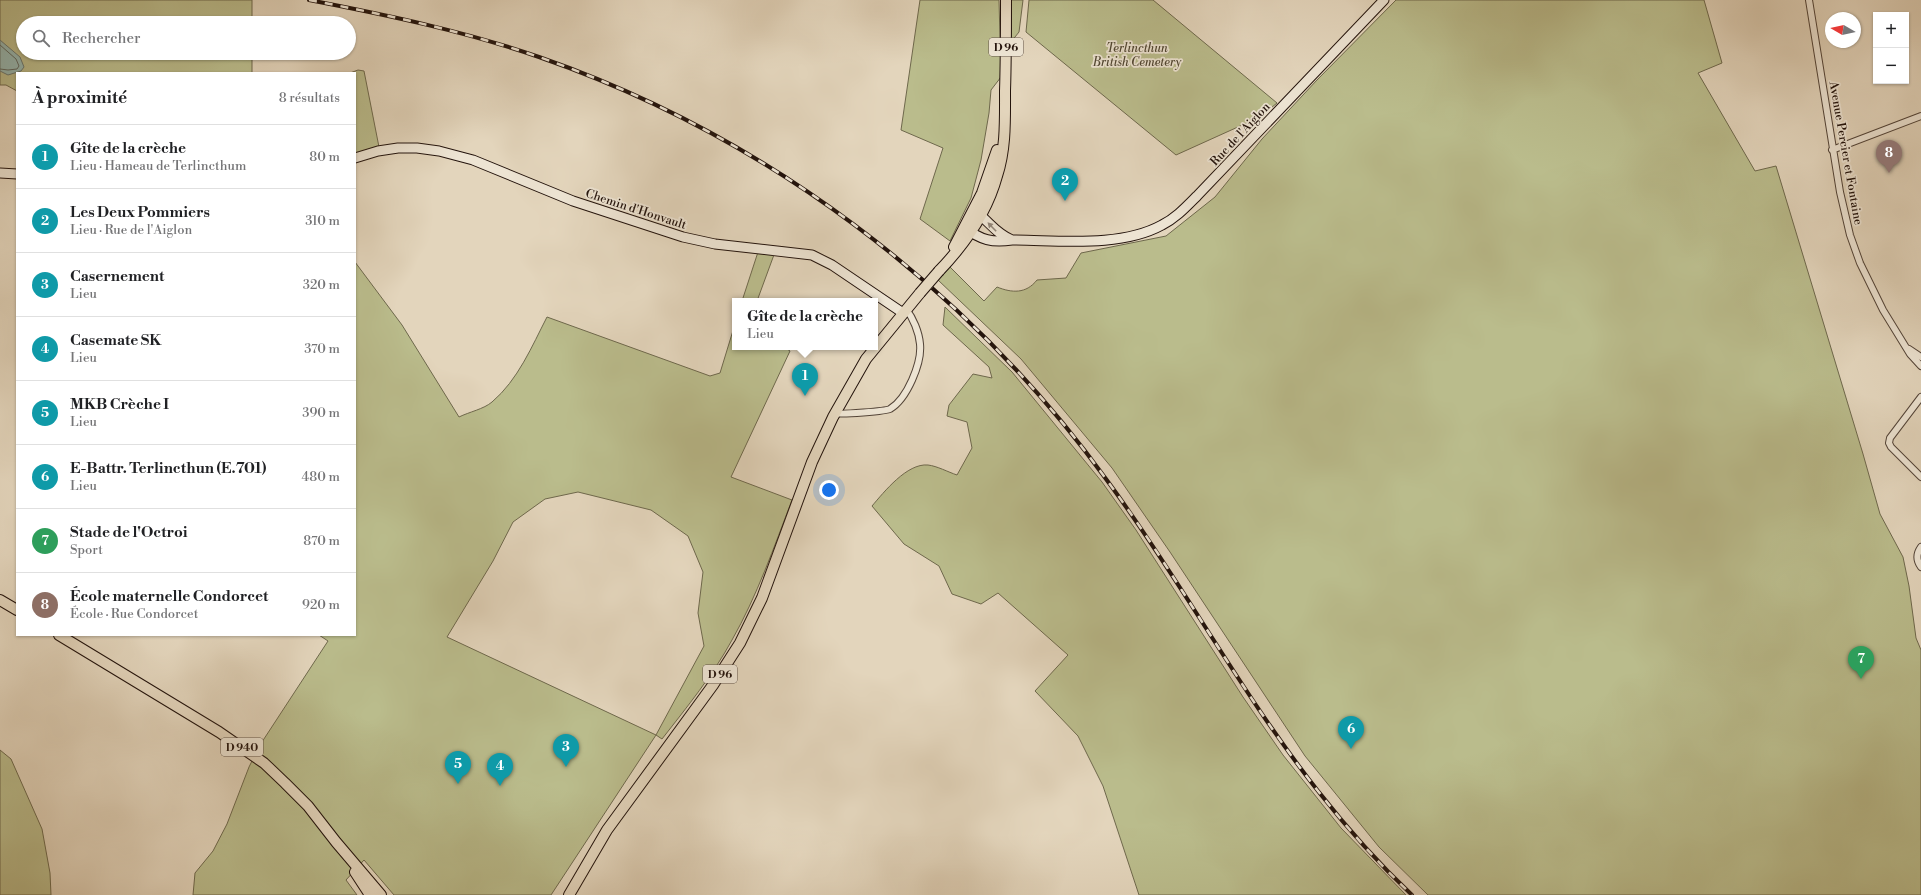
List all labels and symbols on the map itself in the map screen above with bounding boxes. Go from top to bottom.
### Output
north arrow [1825,12,1861,48]
road number: D 96 [989,38,1023,56]
park label: Terlincthun British Cemetery [1092,41,1182,70]
street label: Avenue Percier et Fontaine [1825,79,1866,226]
street label: Rue de l'Aiglon [1207,100,1274,169]
pin: 8 [1876,140,1902,173]
pin: 2 [1052,168,1078,201]
street label: Chemin d'Honvault [584,186,689,233]
one-way arrow [987,222,997,232]
pin: 1 [792,363,818,396]
your location [819,480,839,500]
pin: 7 [1848,646,1874,679]
road number: D 96 [703,665,737,683]
pin: 6 [1338,716,1364,749]
pin: 3 [553,734,579,767]
road number: D 940 [221,738,263,756]
pin: 5 [445,751,471,784]
pin: 4 [487,753,513,786]

